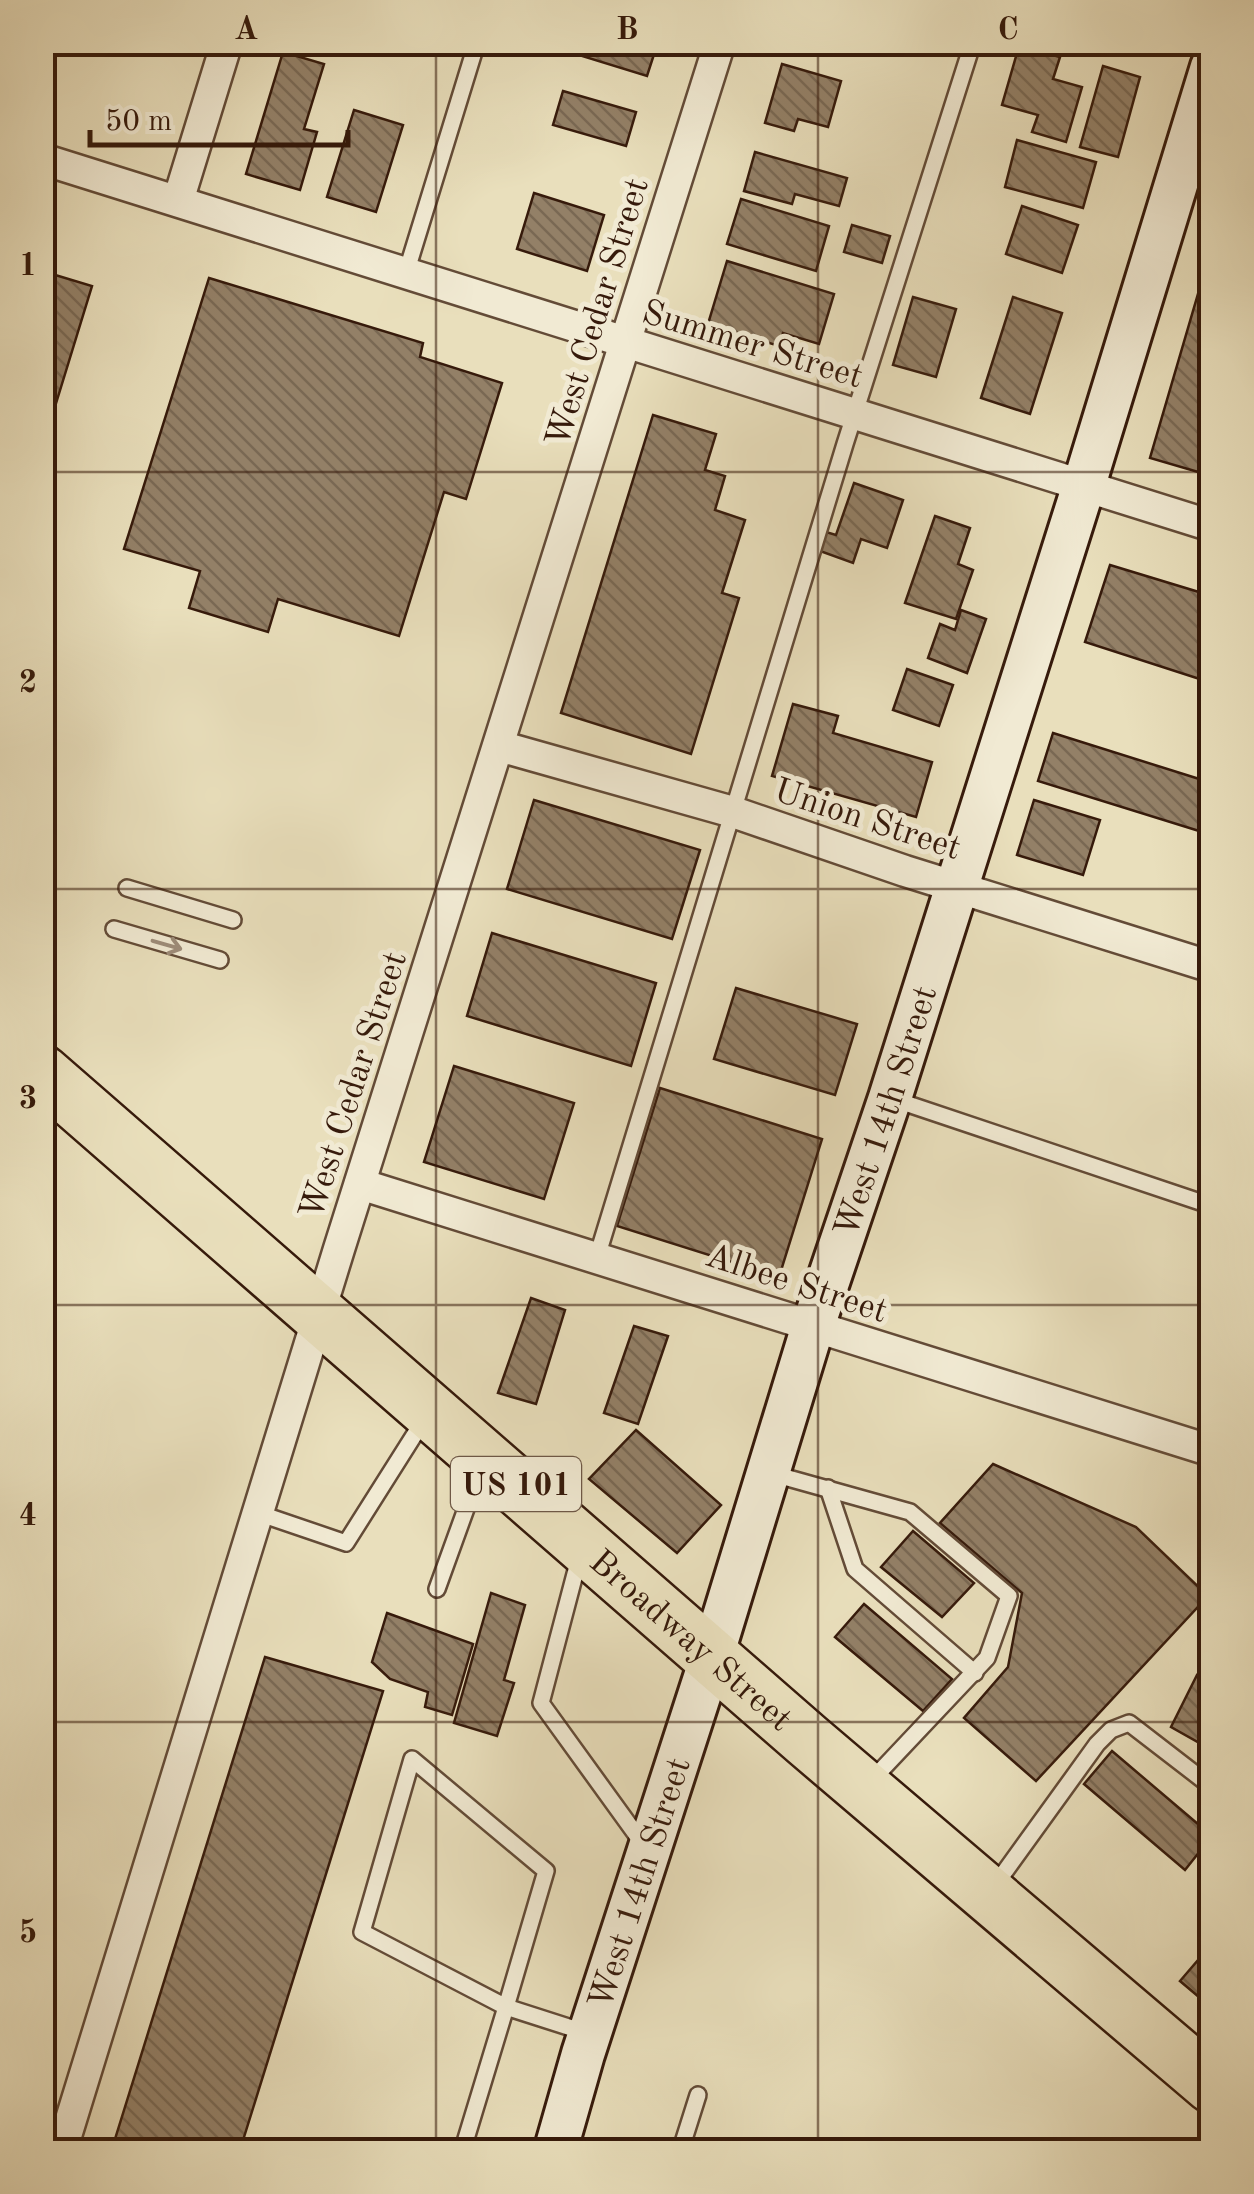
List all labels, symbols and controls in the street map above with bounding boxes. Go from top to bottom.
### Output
text: A [234,15,258,47]
text: B [616,15,638,47]
text: C [997,15,1019,47]
scale bar [90,85,348,147]
text: 50 m [105,107,172,137]
street label: West Cedar Street [541,174,656,451]
text: 1 [19,251,37,283]
street label: Summer Street [638,295,867,396]
text: 2 [19,668,37,700]
street label: Union Street [769,774,965,867]
one-way arrow [151,937,183,955]
street label: West Cedar Street [295,948,414,1224]
street label: West 14th Street [829,982,944,1242]
text: 3 [19,1084,37,1116]
street label: Albee Street [701,1239,891,1330]
road number: US 101 [451,1457,581,1511]
text: 4 [19,1501,37,1533]
street label: Broadway Street [582,1544,798,1738]
street label: West 14th Street [584,1753,698,2013]
text: 5 [19,1918,37,1950]

